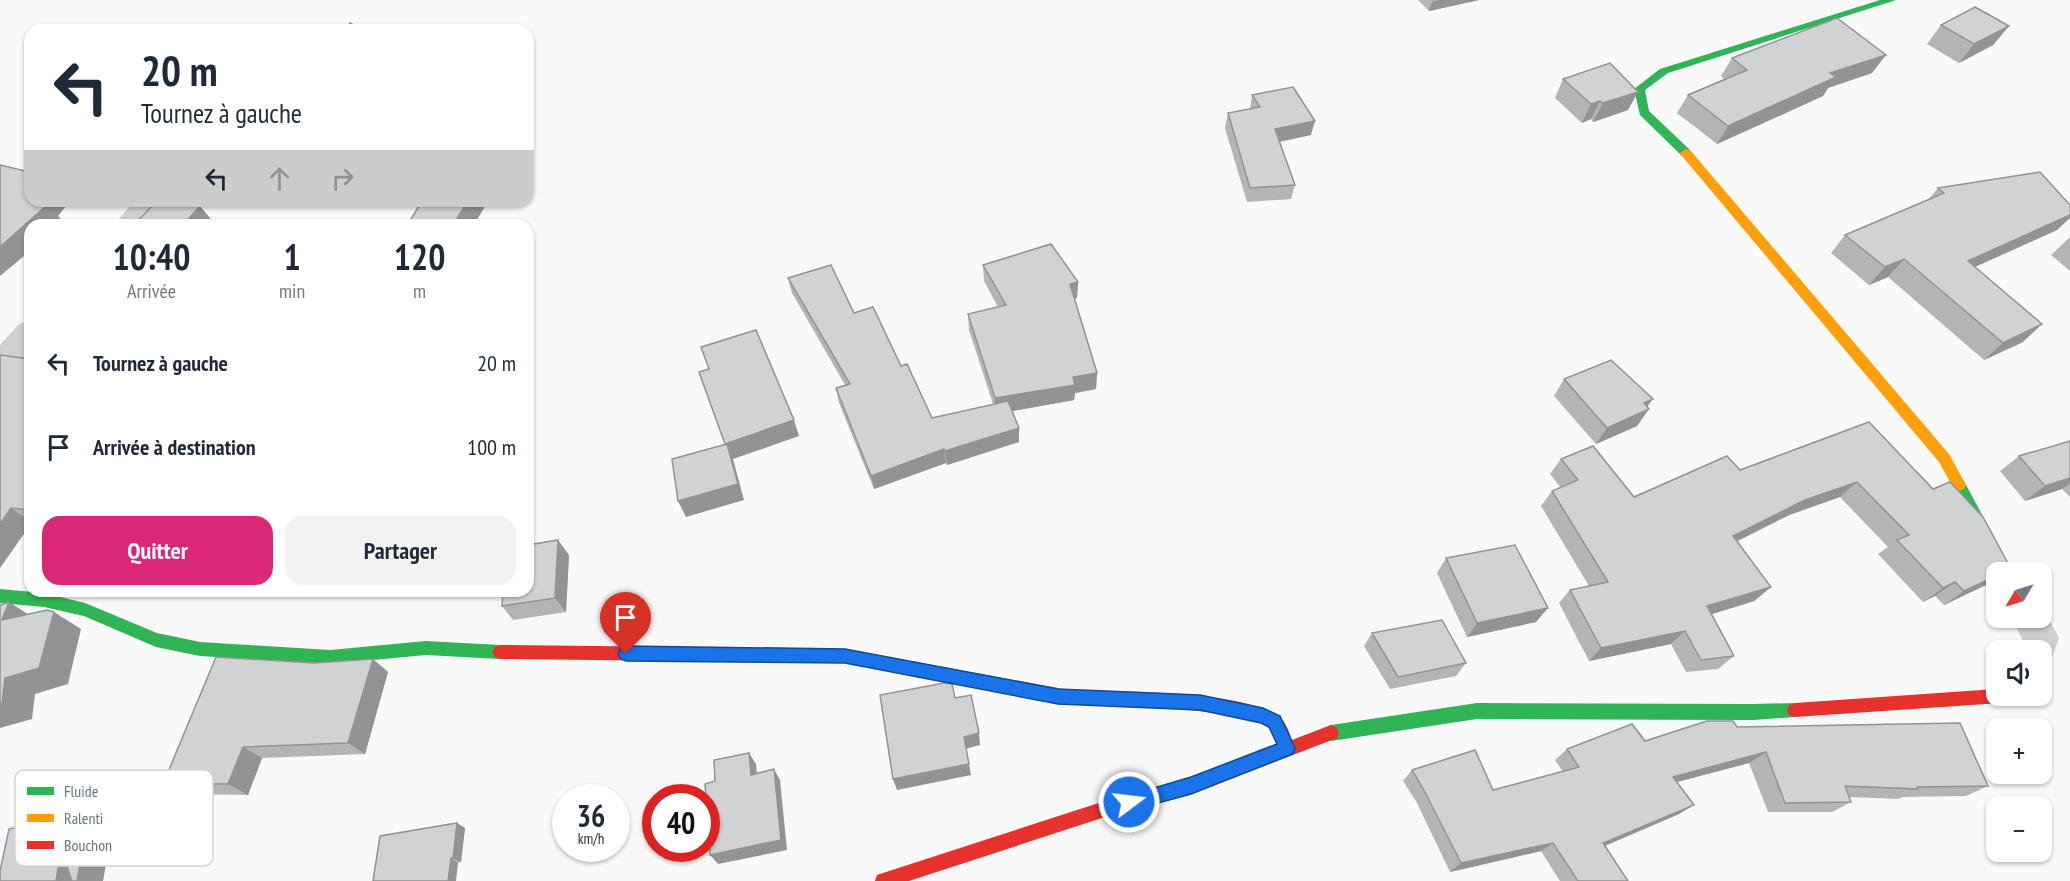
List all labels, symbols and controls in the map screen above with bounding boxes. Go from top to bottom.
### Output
text: 20 m [141,43,218,98]
icon: left [42,48,120,126]
text: Tournez à gauche [141,96,302,130]
icon: left [200,162,233,195]
icon: ahead [263,162,296,195]
icon: right [326,162,359,195]
text: 10:40 [113,233,190,280]
text: 1 [283,233,301,280]
text: 120 [394,233,445,280]
text: Arrivée [127,278,176,304]
text: min [279,278,305,304]
text: m [413,278,426,304]
icon: left [42,347,75,380]
text: Tournez à gauche [93,349,228,377]
text: 20 m [477,349,516,377]
icon: arrive [42,431,75,464]
text: Arrivée à destination [93,433,256,461]
text: 100 m [467,433,516,461]
button: Quitter [42,516,273,585]
button: Partager [285,516,516,585]
north arrow [1986,562,2052,628]
map controls [1986,562,2052,862]
pin [600,592,651,654]
icon: arrive [609,601,642,634]
button: sound [1986,640,2052,706]
button: + [1986,718,2052,784]
legend [15,770,213,866]
position arrow [1097,770,1161,834]
text: Fluide [64,781,98,801]
speed limit sign: 40 [642,784,720,862]
text: 36 [577,796,605,835]
button: − [1986,796,2052,862]
text: Ralenti [64,808,103,828]
text: km/h [578,829,604,848]
text: Bouchon [64,835,112,855]

